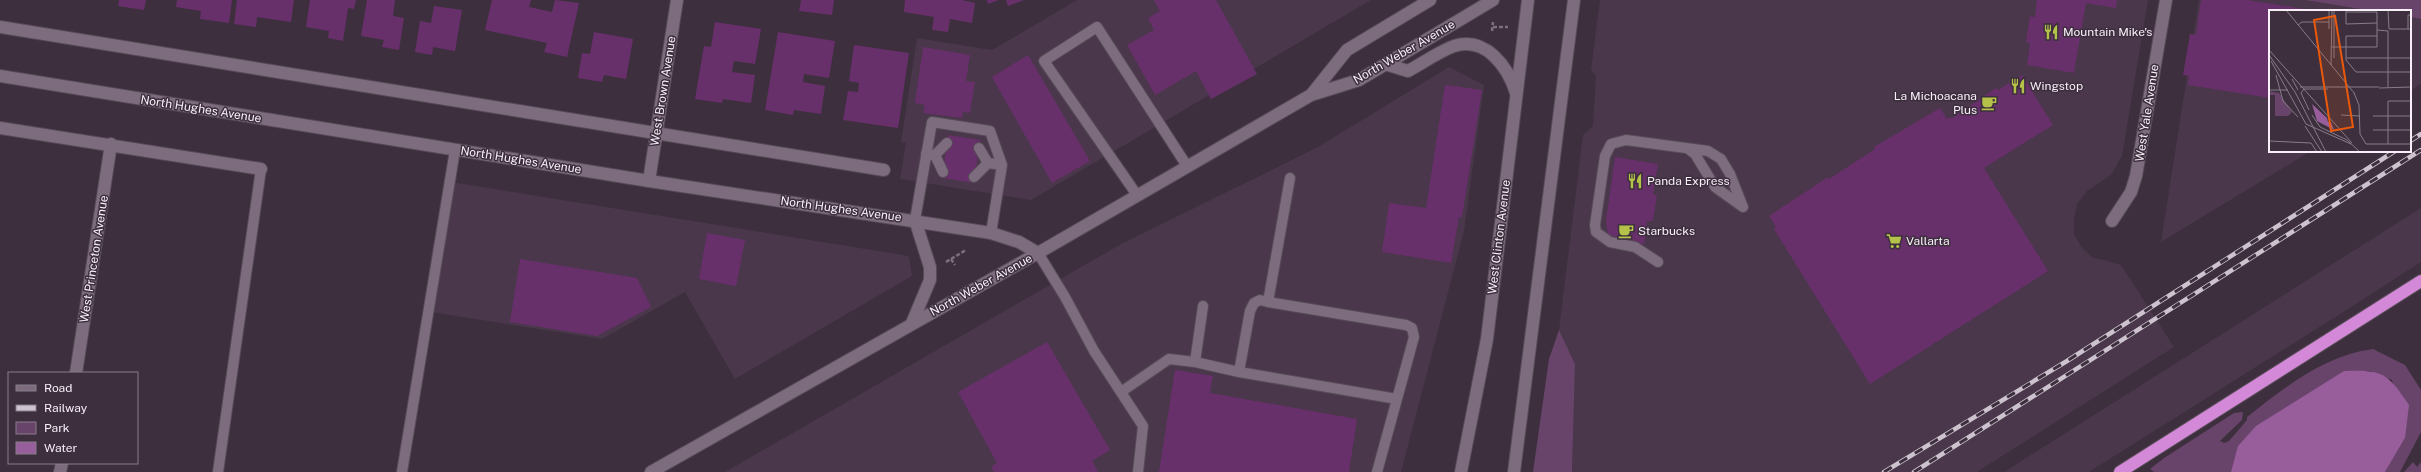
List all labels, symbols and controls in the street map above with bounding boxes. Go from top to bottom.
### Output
inset map [2269,10,2411,152]
street label: North Weber Avenue [1351,17,1457,87]
restaurant icon: Mountain Mike's [2042,23,2060,41]
place label: Mountain Mike's [2063,25,2152,39]
street label: West Brown Avenue [647,35,679,147]
street label: West Yale Avenue [2132,63,2162,163]
restaurant icon: Wingstop [2009,77,2027,95]
place label: Wingstop [2030,79,2083,93]
place label: La Michoacana Plus [1894,89,1977,117]
street label: North Hughes Avenue [140,93,263,126]
cafe icon: La Michoacana Plus [1980,94,1998,112]
street label: North Hughes Avenue [460,144,583,177]
restaurant icon: Panda Express [1626,172,1644,190]
place label: Panda Express [1647,174,1730,188]
street label: West Clinton Avenue [1485,179,1513,295]
street label: West Princeton Avenue [77,194,111,324]
street label: North Hughes Avenue [780,194,903,224]
cafe icon: Starbucks [1617,222,1635,240]
place label: Starbucks [1638,224,1695,238]
supermarket icon: Vallarta [1885,232,1903,250]
place label: Vallarta [1906,234,1950,248]
street label: North Weber Avenue [927,251,1035,319]
legend [8,372,138,464]
text: Road [44,381,72,395]
text: Railway [44,401,88,415]
text: Park [44,421,70,435]
text: Water [44,441,78,455]

